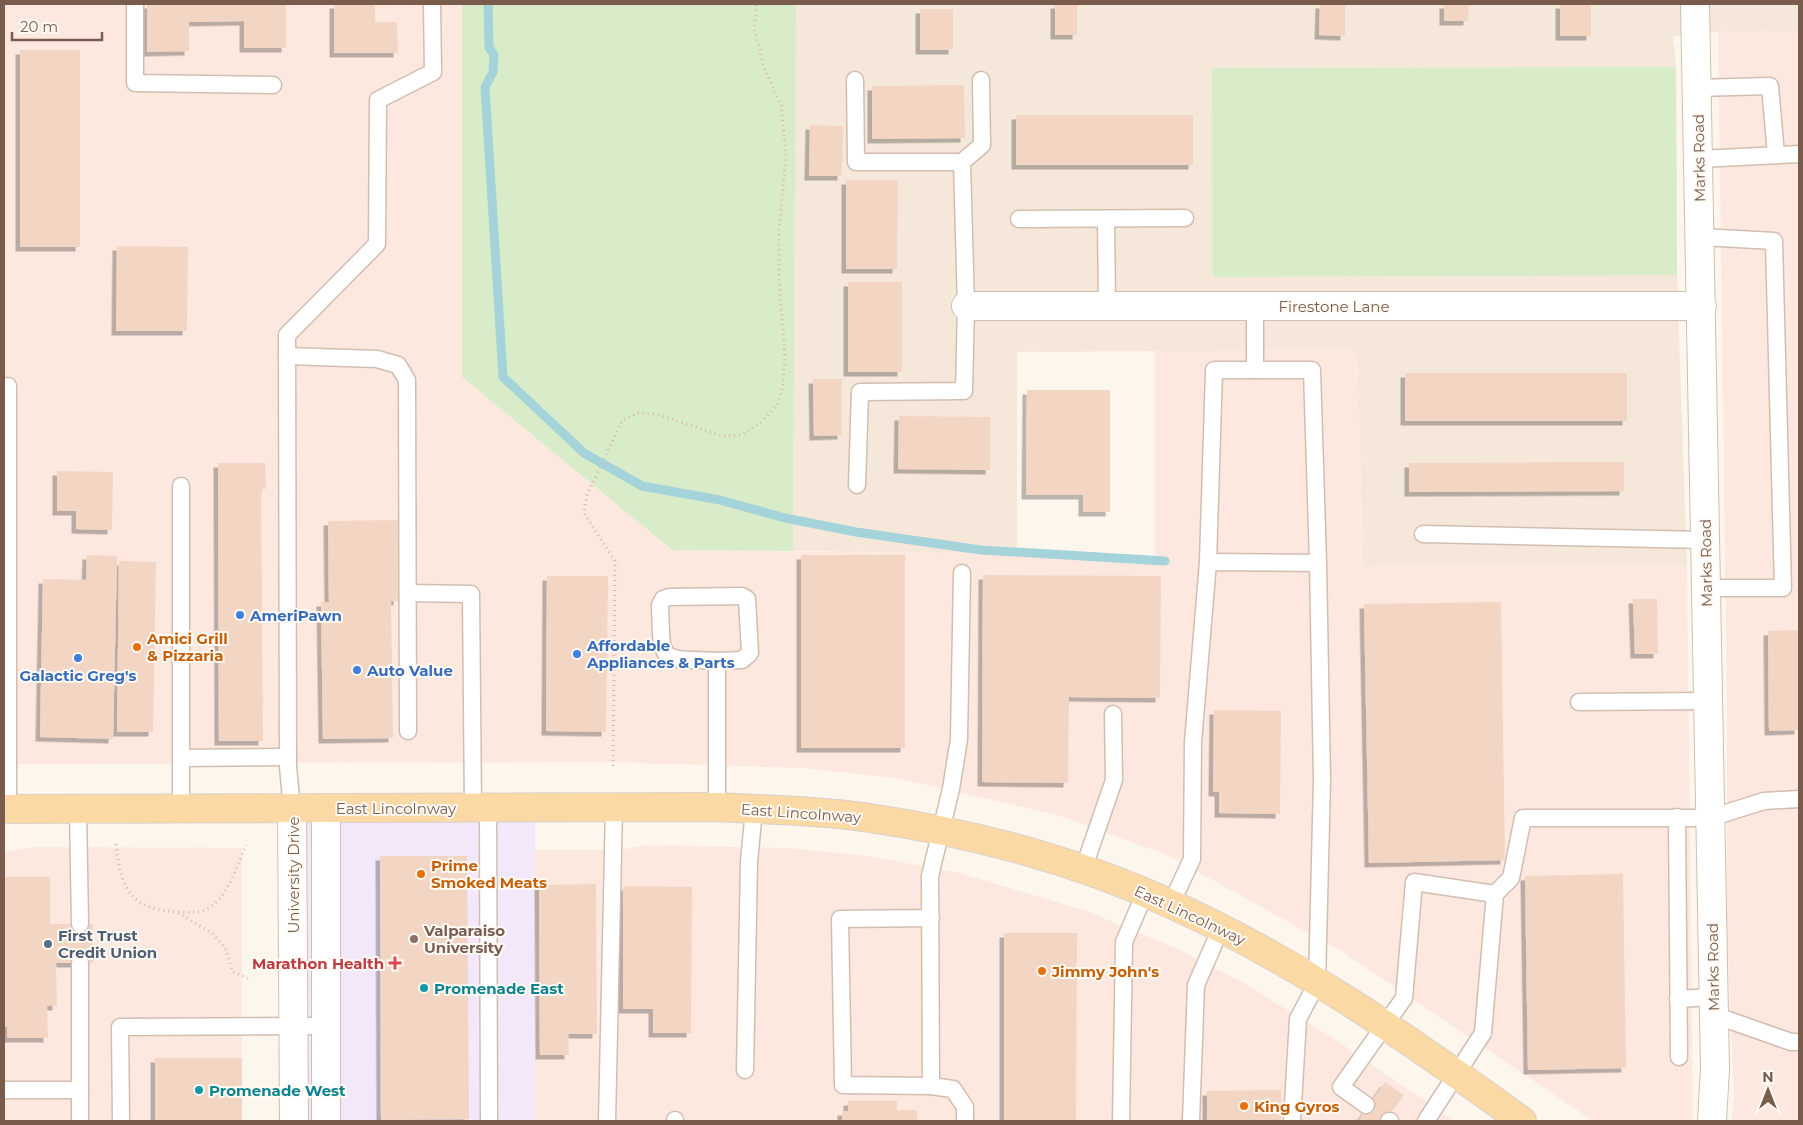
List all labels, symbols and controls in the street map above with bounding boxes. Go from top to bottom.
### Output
scale bar [12,10,102,42]
text: 20 m [20,17,58,36]
street label: Marks Road [1689,114,1709,202]
street label: Firestone Lane [1279,297,1389,316]
street label: Marks Road [1696,519,1716,607]
place label: AmeriPawn [249,606,342,625]
marker: AmeriPawn [234,609,246,621]
place label: Amici Grill & Pizzaria [146,629,228,665]
place label: Affordable Appliances & Parts [586,636,735,672]
marker: Amici Grill & Pizzaria [131,641,143,653]
marker: Affordable Appliances & Parts [571,648,583,660]
marker: Galactic Greg's [72,652,84,664]
place label: Auto Value [366,661,453,680]
marker: Auto Value [351,664,363,676]
place label: Galactic Greg's [19,666,137,685]
street label: East Lincolnway [336,799,457,818]
street label: East Lincolnway [740,799,863,827]
street label: University Drive [284,816,303,934]
place label: Prime Smoked Meats [431,856,547,892]
marker: Prime Smoked Meats [415,868,427,880]
street label: East Lincolnway [1131,881,1249,949]
place label: Valparaiso University [423,921,505,957]
street label: Marks Road [1703,923,1723,1011]
place label: First Trust Credit Union [58,926,157,962]
marker: Valparaiso University [408,933,420,945]
marker: First Trust Credit Union [42,938,54,950]
place label: Marathon Health [252,954,384,973]
marker: Marathon Health [388,956,402,970]
place label: Jimmy John's [1051,962,1159,981]
marker: Jimmy John's [1036,965,1048,977]
place label: Promenade East [434,979,564,998]
marker: Promenade East [418,982,430,994]
north arrow [1743,1065,1793,1115]
text: N [1762,1068,1774,1086]
place label: Promenade West [209,1081,346,1100]
marker: Promenade West [193,1084,205,1096]
place label: King Gyros [1254,1097,1339,1116]
marker: King Gyros [1238,1100,1250,1112]

